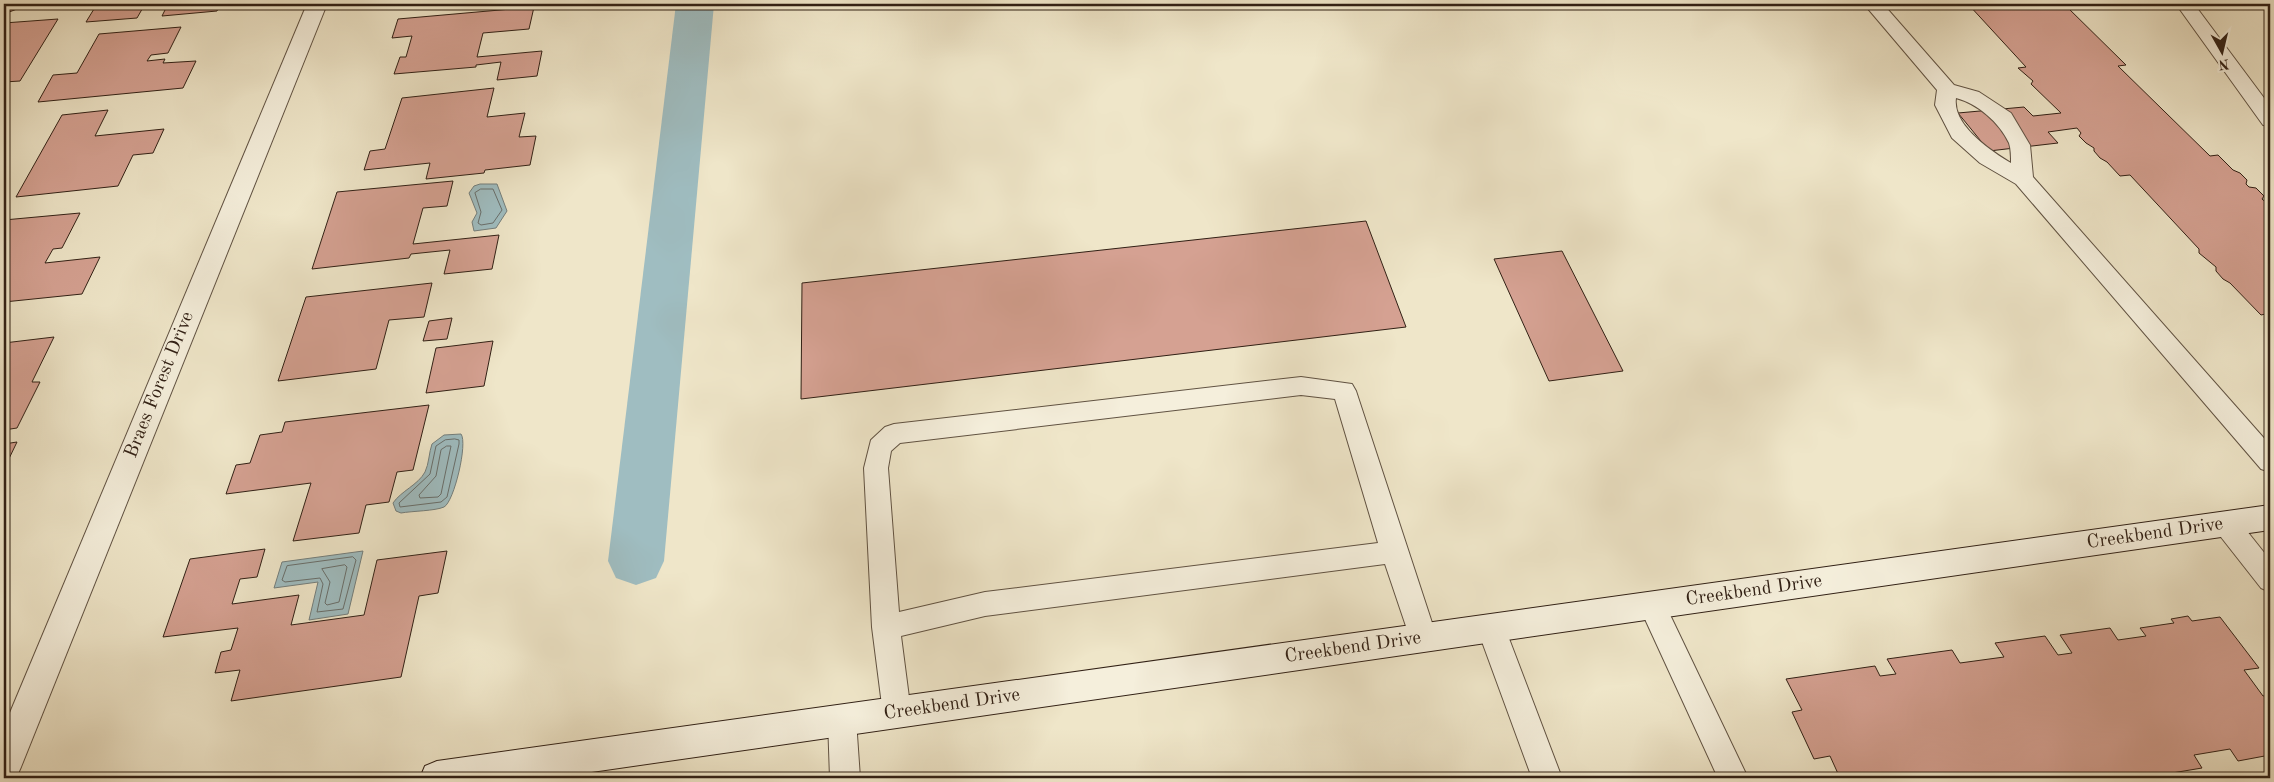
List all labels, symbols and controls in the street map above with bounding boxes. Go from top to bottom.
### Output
north arrow [2196,28,2246,78]
text: N [2217,56,2230,72]
street label: Braes Forest Drive [122,309,198,461]
street label: Creekbend Drive [2086,515,2224,553]
street label: Creekbend Drive [1685,572,1823,610]
street label: Creekbend Drive [1284,629,1422,667]
street label: Creekbend Drive [883,686,1021,724]

